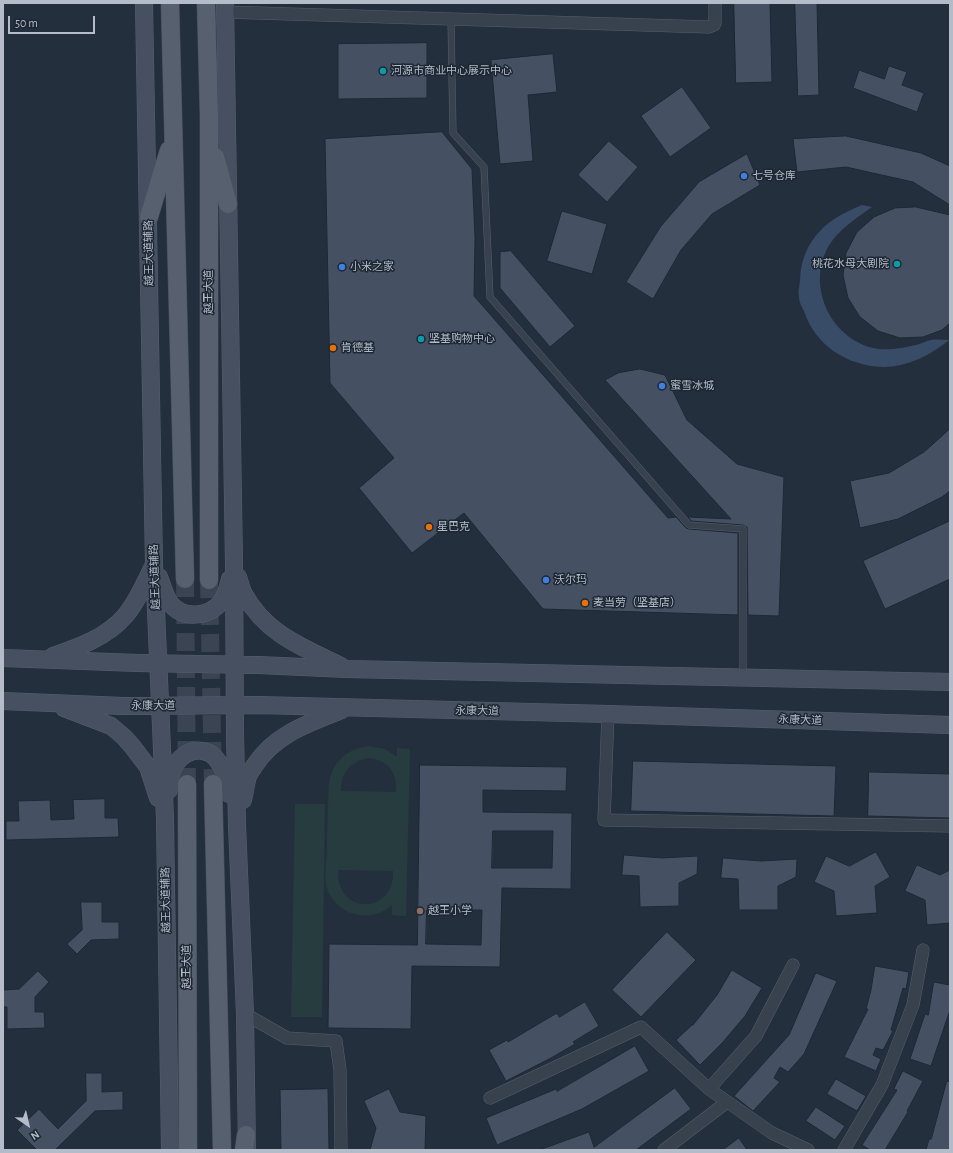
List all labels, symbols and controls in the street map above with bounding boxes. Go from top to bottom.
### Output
scale bar [10,8,97,34]
text: 50 m [15,17,38,29]
place label: 河源市商业中心展示中心 [391,64,512,78]
marker: 河源市商业中心展示中心 [378,66,388,76]
place label: 七号仓库 [752,169,796,183]
marker: 七号仓库 [739,171,749,181]
street label: 越王大道辅路 [142,220,156,286]
place label: 桃花水母大剧院 [812,257,889,271]
marker: 桃花水母大剧院 [892,259,902,269]
place label: 小米之家 [350,260,394,274]
marker: 小米之家 [337,262,347,272]
street label: 越王大道 [202,270,216,314]
place label: 坚基购物中心 [429,332,495,346]
marker: 坚基购物中心 [416,334,426,344]
place label: 肯德基 [341,341,374,355]
marker: 肯德基 [328,343,338,353]
place label: 蜜雪冰城 [670,379,714,393]
marker: 蜜雪冰城 [657,381,667,391]
place label: 星巴克 [437,520,470,534]
marker: 星巴克 [424,522,434,532]
street label: 越王大道辅路 [147,544,163,610]
place label: 沃尔玛 [554,573,587,587]
marker: 沃尔玛 [541,575,551,585]
place label: 麦当劳（坚基店） [593,596,681,610]
marker: 麦当劳（坚基店） [580,598,590,608]
street label: 永康大道 [131,699,175,713]
street label: 永康大道 [455,704,499,718]
street label: 永康大道 [778,713,822,727]
street label: 越王大道辅路 [159,867,173,933]
place label: 越王小学 [428,904,472,918]
marker: 越王小学 [415,906,425,916]
street label: 越王大道 [180,945,194,989]
north arrow [8,1105,48,1145]
text: N [29,1129,41,1142]

